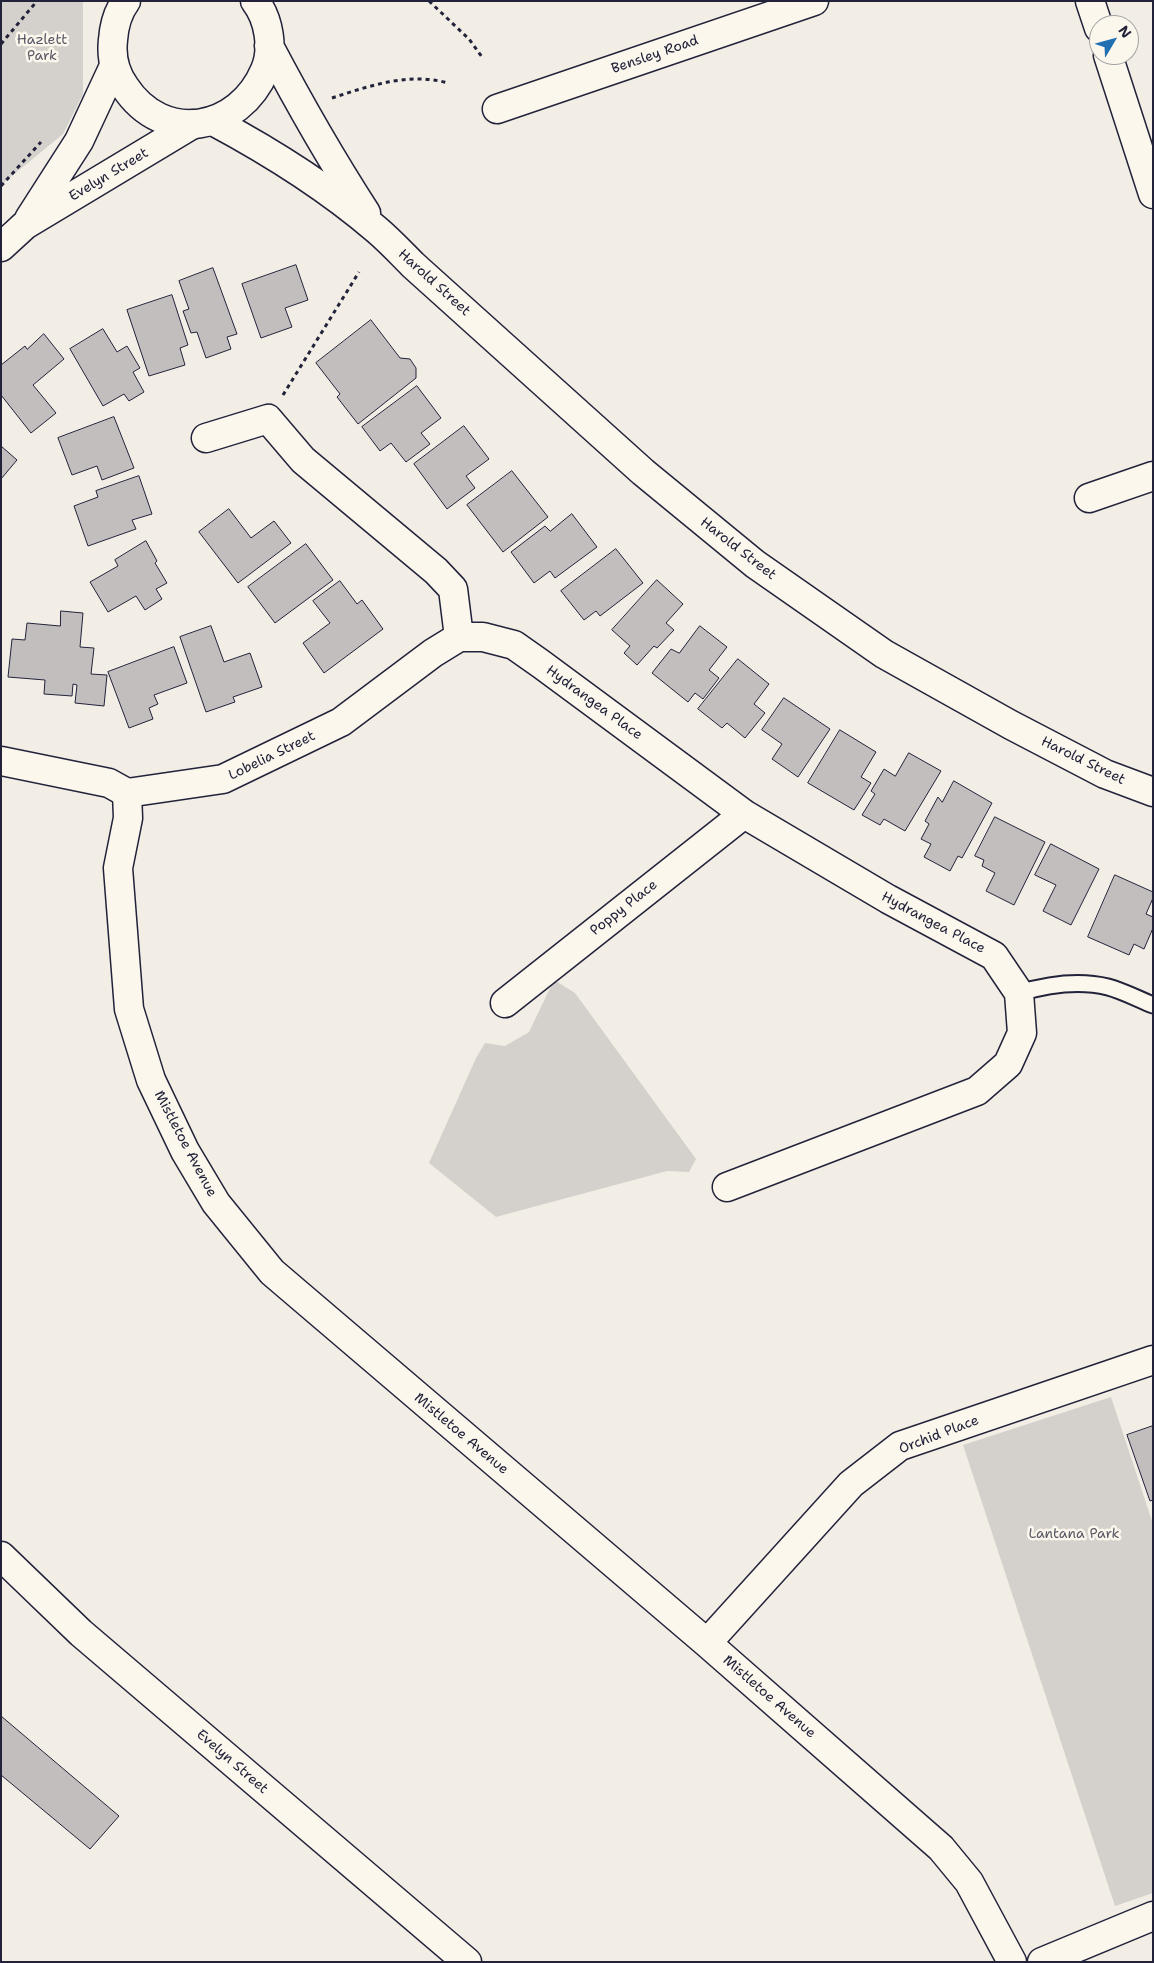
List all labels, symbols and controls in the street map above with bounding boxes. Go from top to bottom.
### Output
north arrow [1089,15,1139,65]
text: N [1115,22,1136,41]
park label: Hazlett Park [17,32,67,64]
street label: Bensley Road [609,32,701,78]
street label: Evelyn Street [66,145,152,205]
street label: Harold Street [394,246,474,320]
street label: Harold Street [697,514,779,584]
street label: Hydrangea Place [542,662,646,744]
street label: Lobelia Street [226,728,318,784]
street label: Harold Street [1038,733,1128,789]
street label: Poppy Place [587,877,661,939]
street label: Hydrangea Place [878,889,988,957]
street label: Mistletoe Avenue [150,1088,220,1200]
street label: Mistletoe Avenue [410,1390,512,1478]
street label: Orchid Place [897,1412,981,1458]
park label: Lantana Park [1028,1526,1120,1542]
street label: Mistletoe Avenue [719,1652,819,1742]
street label: Evelyn Street [193,1726,271,1798]

